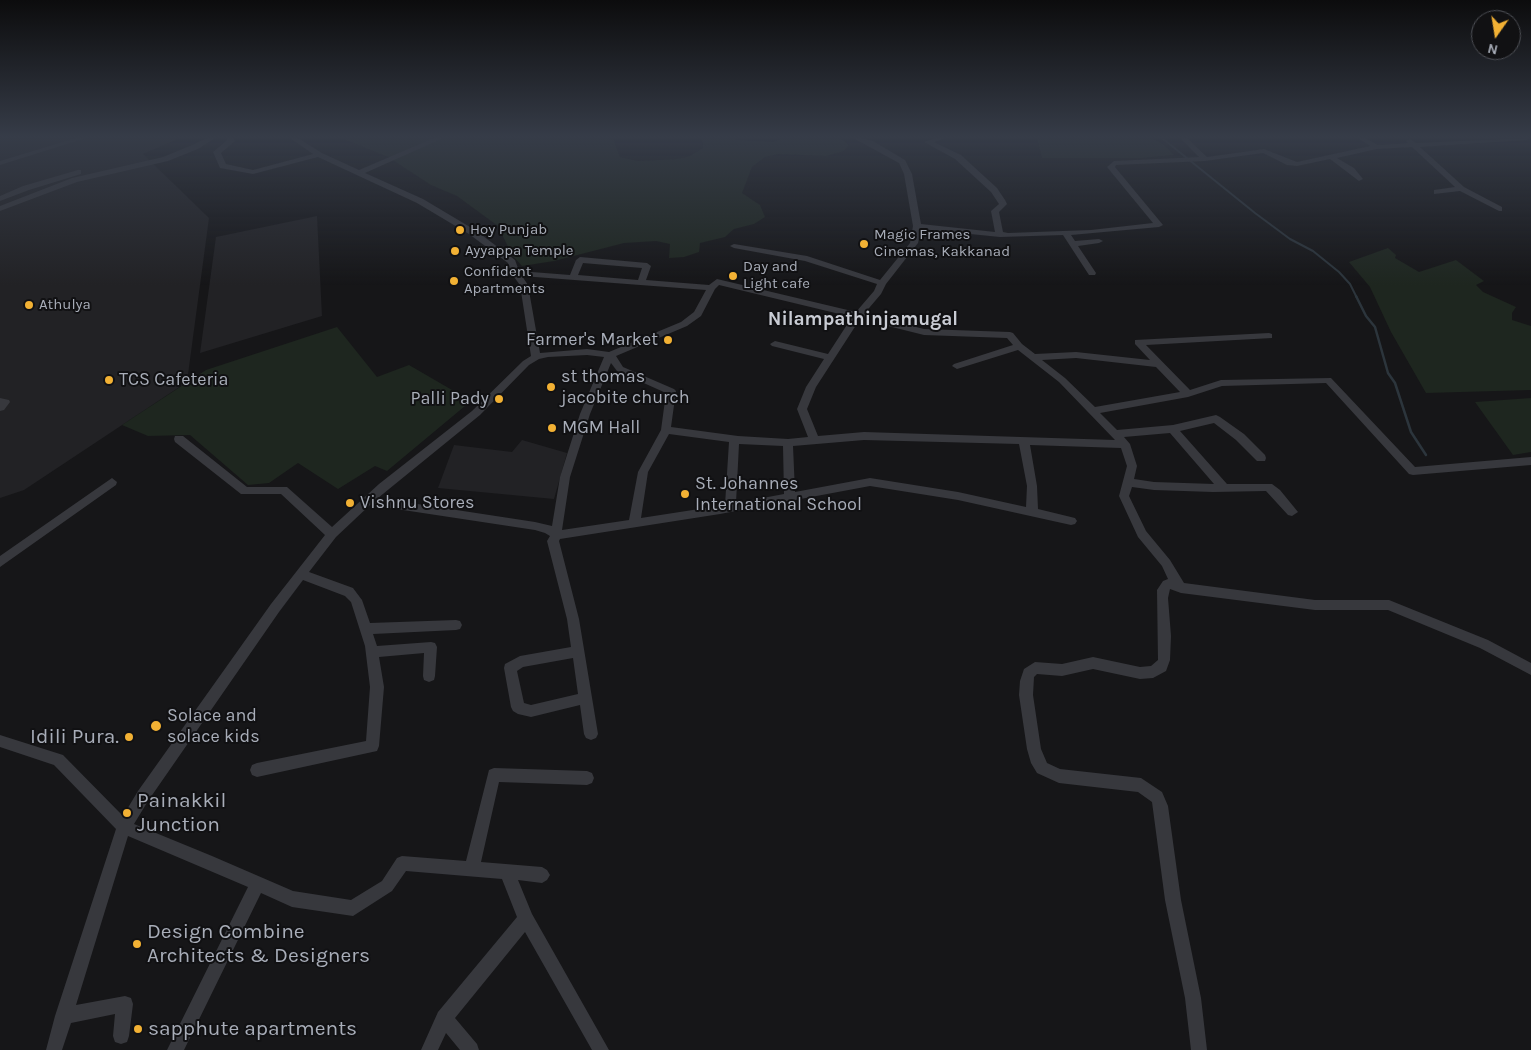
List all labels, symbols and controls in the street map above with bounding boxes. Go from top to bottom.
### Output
north arrow [1471,10,1521,60]
text: N [1486,40,1500,59]
place label: Hoy Punjab [470,221,547,239]
marker: Hoy Punjab [454,224,466,236]
place label: Magic Frames Cinemas, Kakkanad [874,226,1010,261]
marker: Magic Frames Cinemas, Kakkanad [858,238,870,250]
place label: Ayyappa Temple [465,242,574,260]
marker: Ayyappa Temple [449,245,461,257]
place label: Day and Light cafe [743,258,810,293]
place label: Confident Apartments [464,263,545,298]
marker: Day and Light cafe [727,270,739,282]
marker: Confident Apartments [448,275,460,287]
place label: Athulya [39,296,91,314]
marker: Athulya [23,299,35,311]
district label: Nilampathinjamugal [768,309,958,331]
place label: Farmer's Market [526,329,658,351]
marker: Farmer's Market [662,334,674,346]
place label: st thomas jacobite church [561,366,690,408]
place label: TCS Cafeteria [119,369,228,391]
marker: TCS Cafeteria [103,374,115,386]
marker: st thomas jacobite church [545,381,557,393]
place label: Palli Pady [410,388,489,410]
marker: Palli Pady [493,393,505,405]
place label: MGM Hall [562,417,640,439]
marker: MGM Hall [546,422,558,434]
place label: St. Johannes International School [695,473,862,516]
marker: St. Johannes International School [679,488,691,500]
place label: Vishnu Stores [360,492,475,514]
marker: Vishnu Stores [344,497,356,509]
place label: Solace and solace kids [167,705,260,748]
marker: Solace and solace kids [149,719,163,733]
place label: Idili Pura. [30,724,119,750]
marker: Idili Pura. [123,731,135,743]
place label: Painakkil Junction [137,788,226,838]
marker: Painakkil Junction [121,807,133,819]
place label: Design Combine Architects & Designers [147,919,370,969]
marker: Design Combine Architects & Designers [131,938,143,950]
place label: sapphute apartments [148,1016,357,1042]
marker: sapphute apartments [132,1023,144,1035]

